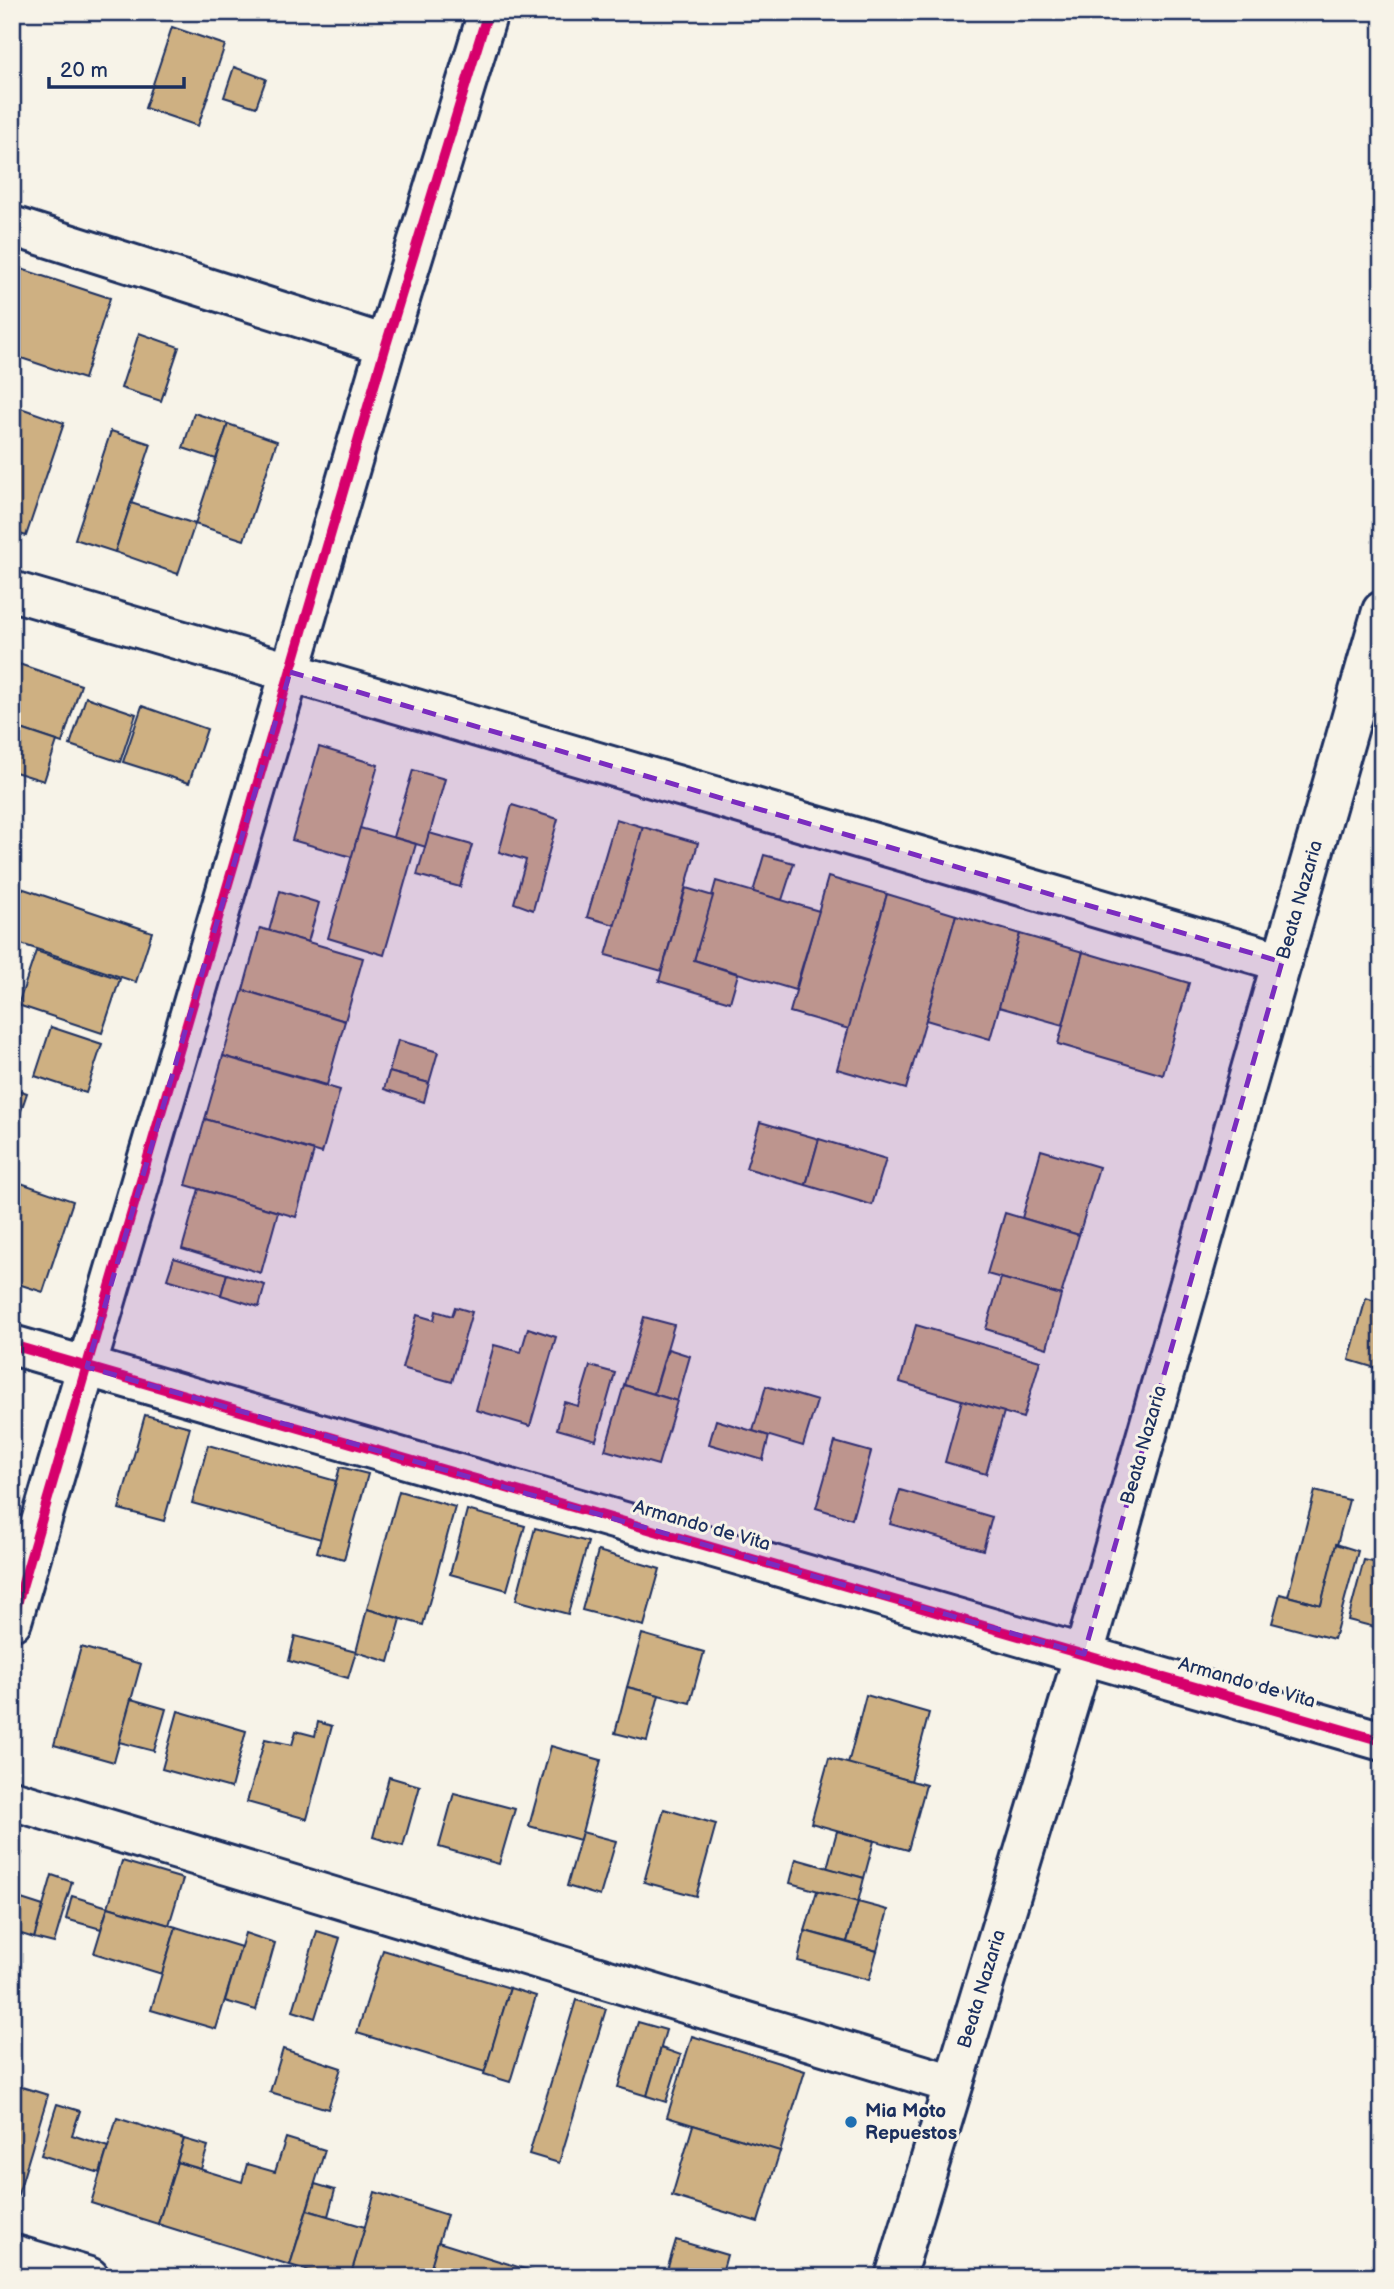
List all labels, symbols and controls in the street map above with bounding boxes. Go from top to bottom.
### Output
scale bar [49,46,184,90]
text: 20 m [60,58,108,83]
street label: Beata Nazaria [1272,838,1328,962]
street label: Beata Nazaria [1116,1383,1172,1507]
street label: Armando de Vita [631,1495,773,1557]
street label: Armando de Vita [1176,1652,1318,1714]
street label: Beata Nazaria [953,1927,1011,2051]
place label: Mia Moto Repuestos [865,2100,957,2145]
marker: Mia Moto Repuestos [843,2114,859,2130]

